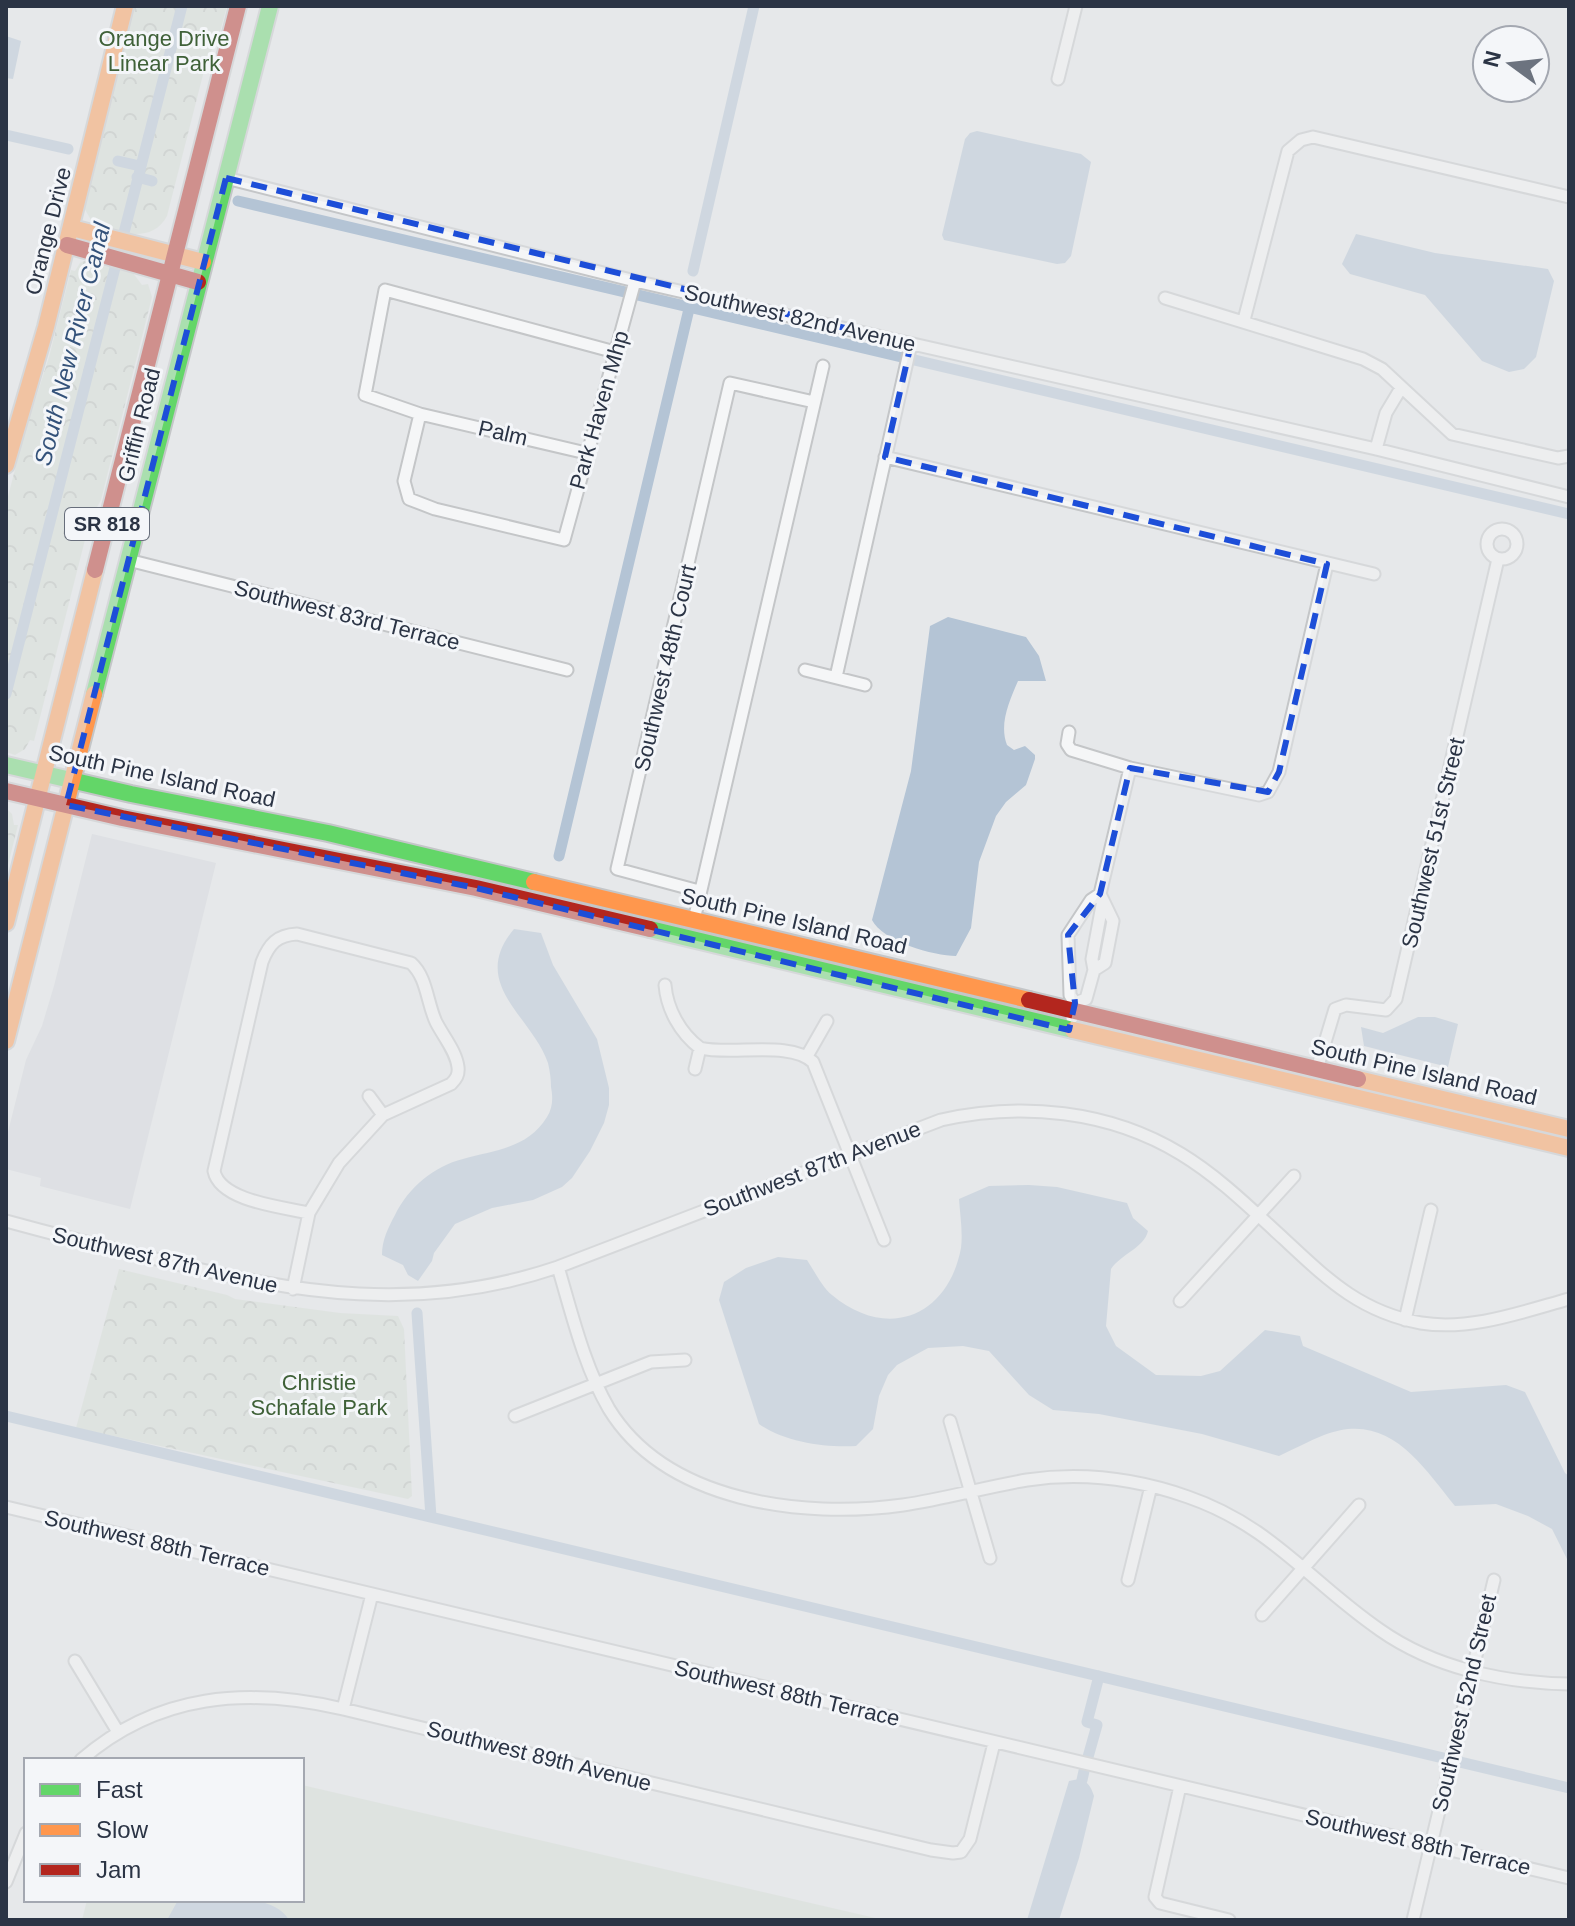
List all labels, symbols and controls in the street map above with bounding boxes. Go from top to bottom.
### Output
north arrow [1471,24,1551,104]
park label: Orange Drive Linear Park [99,26,229,76]
text: N [1478,48,1506,70]
street label: Orange Drive [20,164,76,298]
water label: South New River Canal [29,219,115,468]
street label: Southwest 82nd Avenue [682,279,918,357]
street label: Park Haven Mhp [564,328,634,492]
street label: Griffin Road [113,365,165,485]
street label: Palm [476,415,530,451]
road number: SR 818 [65,508,149,540]
street label: Southwest 48th Court [629,562,701,774]
street label: Southwest 83rd Terrace [231,575,463,655]
street label: Southwest 51st Street [1397,735,1469,951]
street label: South Pine Island Road [46,740,278,812]
street label: South Pine Island Road [679,883,909,959]
street label: South Pine Island Road [1309,1034,1539,1110]
street label: Southwest 87th Avenue [700,1116,924,1222]
street label: Southwest 87th Avenue [50,1222,280,1298]
park label: Christie Schafale Park [251,1370,388,1420]
street label: Southwest 88th Terrace [42,1505,272,1581]
street label: Southwest 52nd Street [1427,1592,1501,1814]
street label: Southwest 88th Terrace [672,1655,902,1731]
street label: Southwest 89th Avenue [424,1716,654,1796]
legend [24,1758,304,1902]
text: Fast [96,1776,143,1803]
street label: Southwest 88th Terrace [1303,1804,1533,1880]
text: Slow [96,1816,149,1843]
text: Jam [96,1856,141,1883]

